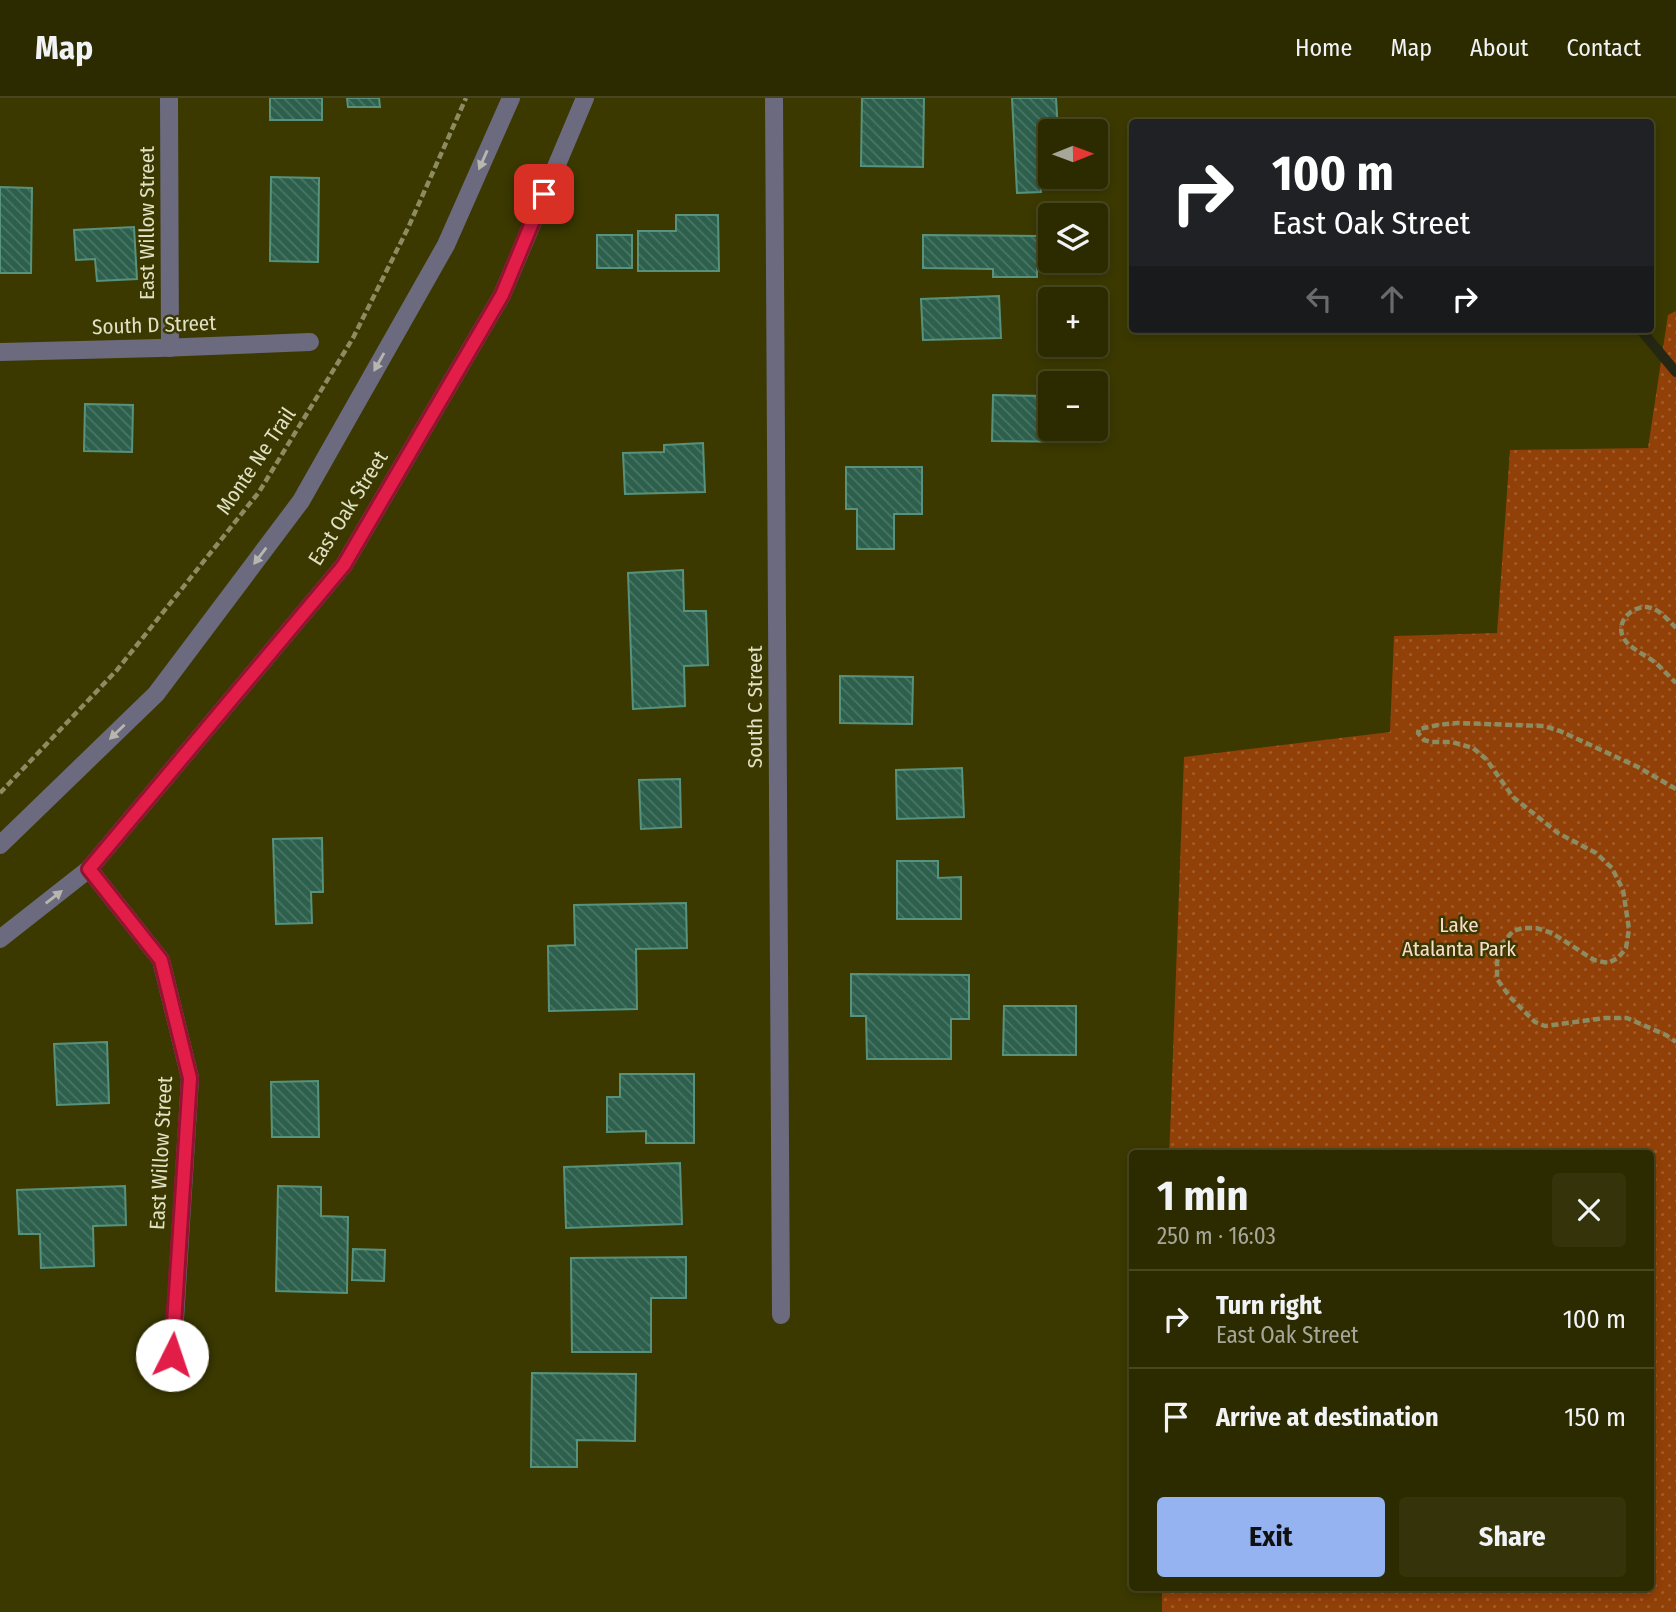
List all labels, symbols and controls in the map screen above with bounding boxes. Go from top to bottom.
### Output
text: Map [35,28,93,68]
text: Home [1295,34,1352,62]
text: Map [1390,34,1432,62]
text: About [1470,34,1528,62]
text: Contact [1566,34,1641,62]
north arrow [1038,119,1108,189]
map controls [1038,119,1108,441]
text: 100 m [1272,144,1394,203]
street label: East Willow Street [134,146,160,300]
icon: right [1157,147,1248,238]
one-way arrow [477,150,489,170]
pin [514,164,574,224]
icon: arrive [525,175,563,213]
button: layers [1038,203,1108,273]
text: East Oak Street [1272,204,1470,242]
icon: left [1300,280,1338,318]
icon: ahead [1373,280,1411,318]
icon: right [1446,280,1484,318]
button: + [1038,287,1108,357]
street label: South D Street [92,310,217,340]
one-way arrow [373,353,385,372]
button: − [1038,371,1108,441]
street label: Monte Ne Trail [211,402,302,520]
street label: East Oak Street [302,446,394,570]
one-way arrow [253,546,267,565]
street label: South C Street [742,646,768,768]
one-way arrow [109,723,126,739]
one-way arrow [44,889,62,904]
park label: Lake Atalanta Park [1402,912,1516,962]
street label: East Willow Street [144,1075,178,1231]
text: 1 min [1157,1171,1248,1221]
button: close [1552,1173,1626,1247]
text: 250 m · 16:03 [1157,1222,1276,1250]
text: Turn right [1216,1290,1322,1321]
icon: right [1157,1300,1195,1338]
text: 100 m [1563,1304,1626,1335]
position arrow [135,1318,209,1392]
text: East Oak Street [1216,1321,1359,1349]
icon: arrive [1157,1398,1195,1436]
text: Arrive at destination [1216,1402,1439,1433]
text: 150 m [1564,1402,1626,1433]
button: Exit [1157,1497,1385,1577]
button: Share [1399,1497,1626,1577]

